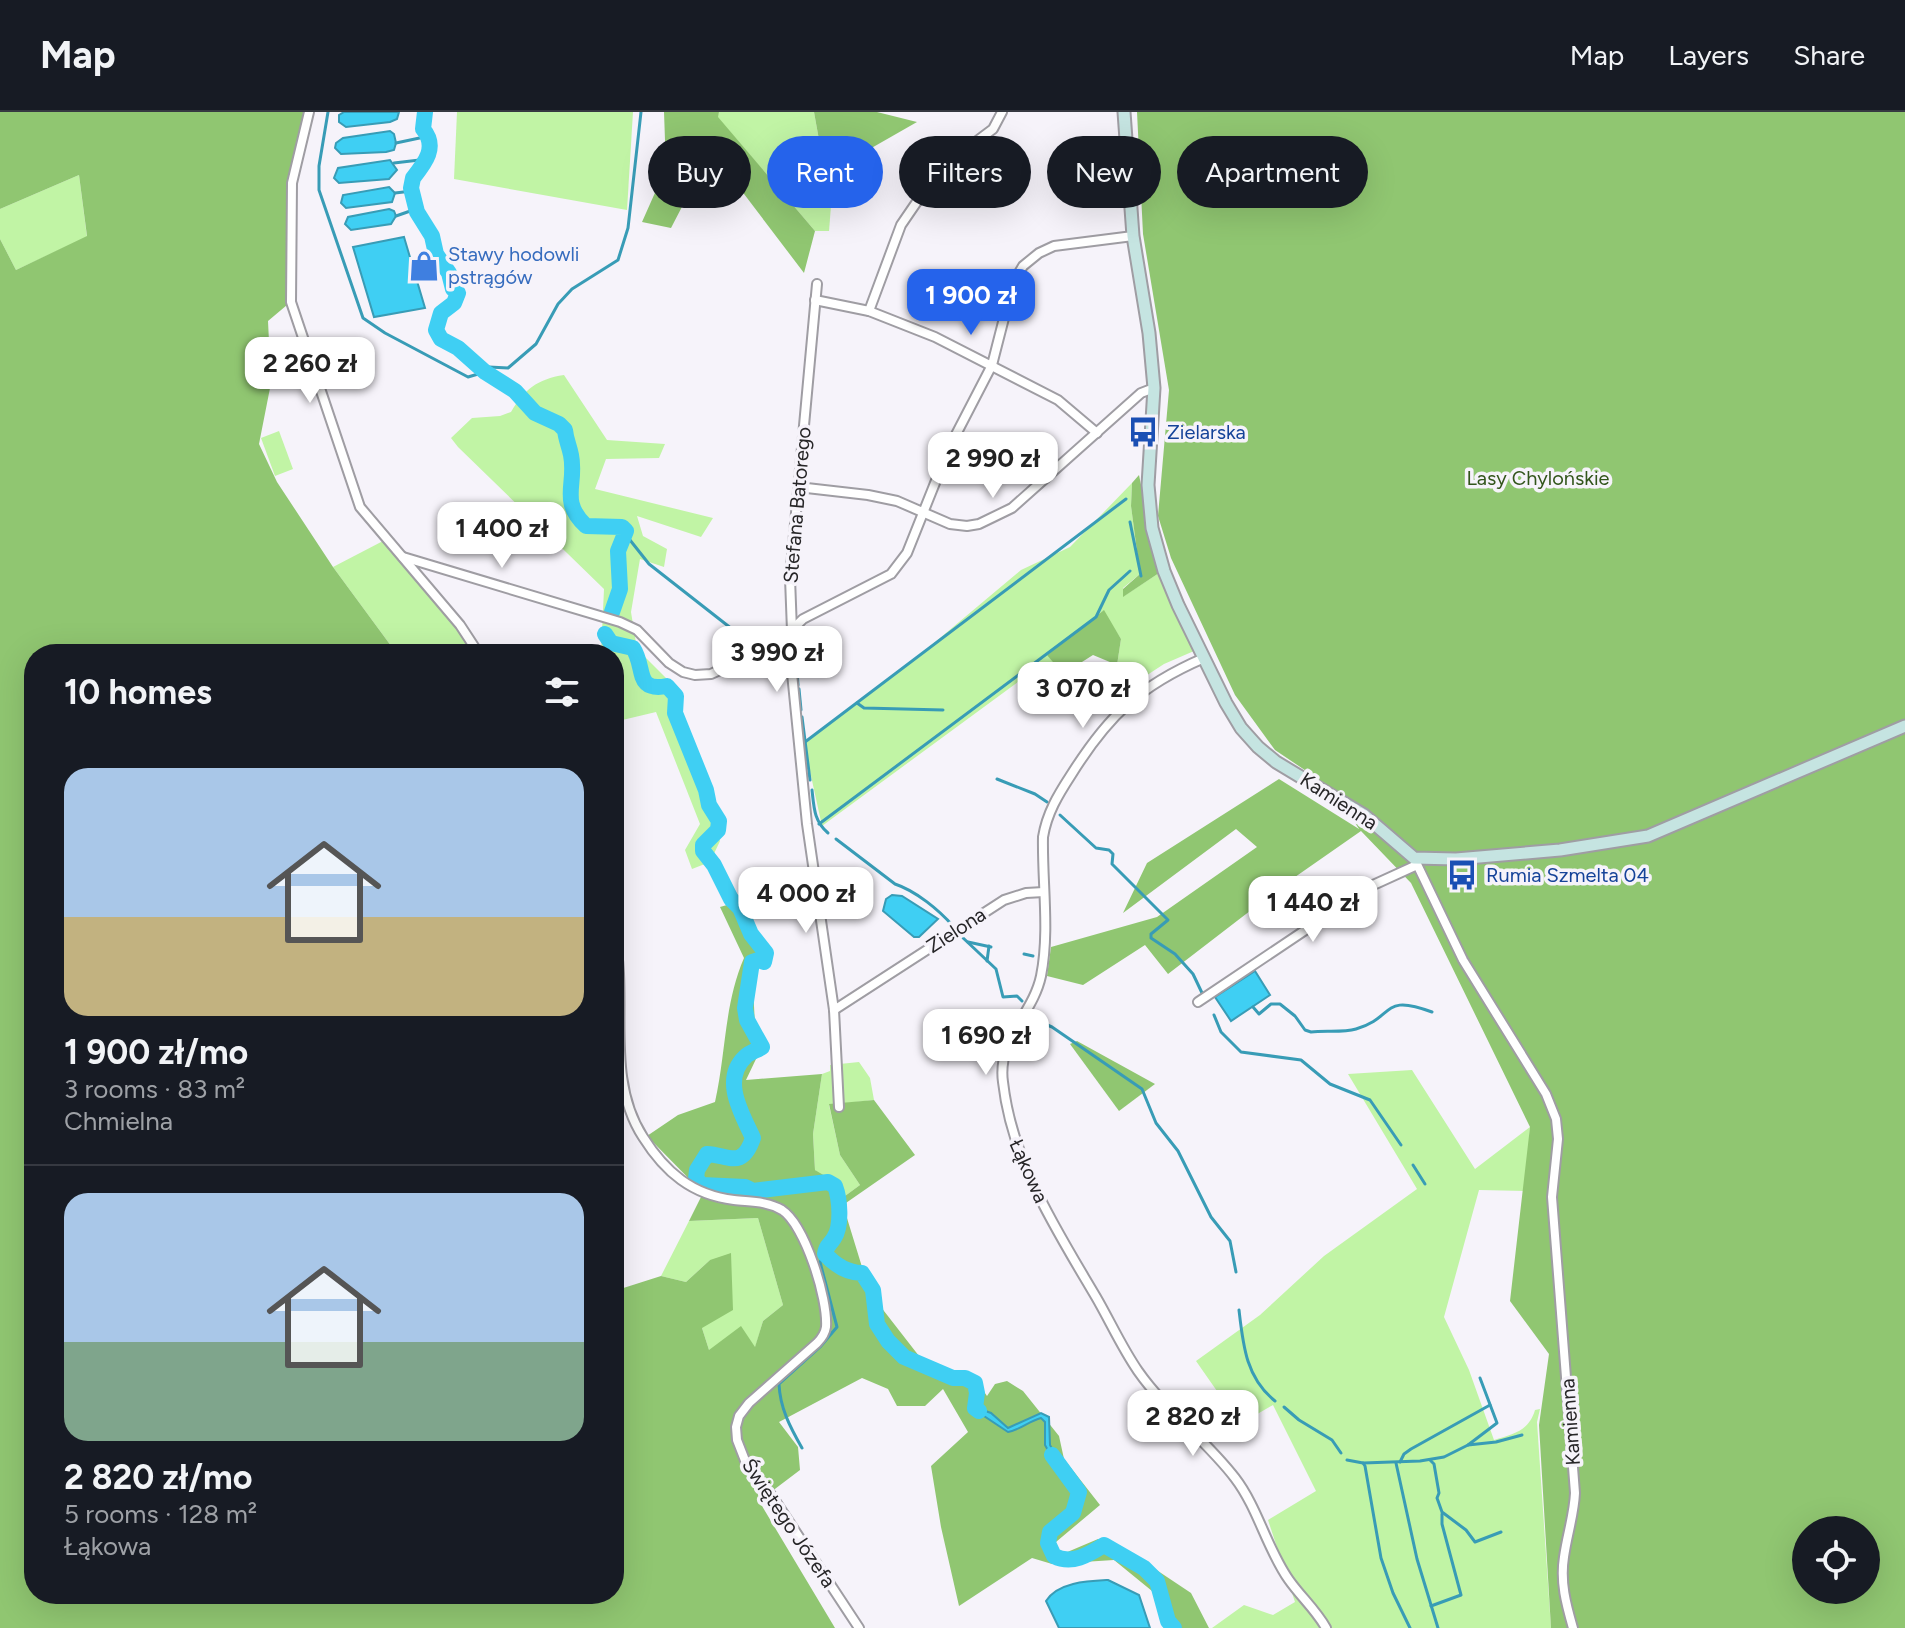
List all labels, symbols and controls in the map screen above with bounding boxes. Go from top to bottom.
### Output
text: Map [40,32,116,78]
text: Map [1570,38,1624,72]
text: Layers [1668,38,1749,72]
text: Share [1793,38,1865,72]
chip: Buy [648,136,751,208]
chip: Rent [767,136,883,208]
chip: Filters [899,136,1031,208]
chip: New [1047,136,1161,208]
chip: Apartment [1177,136,1368,208]
place label: Stawy hodowli pstrągów [448,242,580,289]
shop icon: Stawy hodowli pstrągów [407,249,441,283]
pin: 1 900 zł [888,269,1054,337]
text: 1 900 zł [925,279,1017,311]
pin: 2 260 zł [227,337,393,405]
text: 2 260 zł [263,347,357,379]
bus stop icon: Zielarska [1126,415,1160,449]
place label: Zielarska [1167,420,1246,444]
street label: Stefana Batorego [778,426,816,584]
pin: 2 990 zł [910,432,1076,500]
text: 2 990 zł [946,442,1040,474]
park label: Lasy Chylońskie [1466,466,1610,490]
pin: 1 400 zł [419,502,585,570]
text: 1 400 zł [455,512,549,544]
pin: 3 990 zł [694,626,860,694]
text: 3 990 zł [730,636,824,668]
pin: 3 070 zł [1000,662,1166,730]
icon: filters [540,670,584,714]
text: 10 homes [64,672,212,713]
text: 3 070 zł [1036,672,1130,704]
street label: Kamienna [1296,767,1382,835]
icon: home [252,820,396,964]
bus stop icon: Rumia Szmelta 04 [1445,858,1479,892]
place label: Rumia Szmelta 04 [1486,863,1649,887]
pin: 4 000 zł [723,867,889,935]
pin: 1 440 zł [1230,876,1396,944]
text: 4 000 zł [756,877,856,909]
text: 1 440 zł [1267,886,1359,918]
street label: Zielona [922,902,990,958]
pin: 1 690 zł [903,1009,1069,1077]
text: 1 690 zł [941,1019,1031,1051]
text: 1 900 zł/mo [64,1032,248,1073]
text: 3 rooms · 83 m² [64,1073,245,1105]
text: Chmielna [64,1105,173,1137]
street label: Łąkowa [1004,1135,1054,1207]
icon: home [252,1245,396,1389]
street label: Kamienna [1555,1378,1585,1466]
pin: 2 820 zł [1110,1390,1276,1458]
text: 2 820 zł [1145,1400,1241,1432]
street label: Świętego Józefa [737,1454,841,1592]
text: 2 820 zł/mo [64,1457,252,1498]
text: 5 rooms · 128 m² [64,1498,257,1530]
map controls [1792,1516,1880,1604]
button: locate [1792,1516,1880,1604]
text: Łąkowa [64,1530,151,1562]

